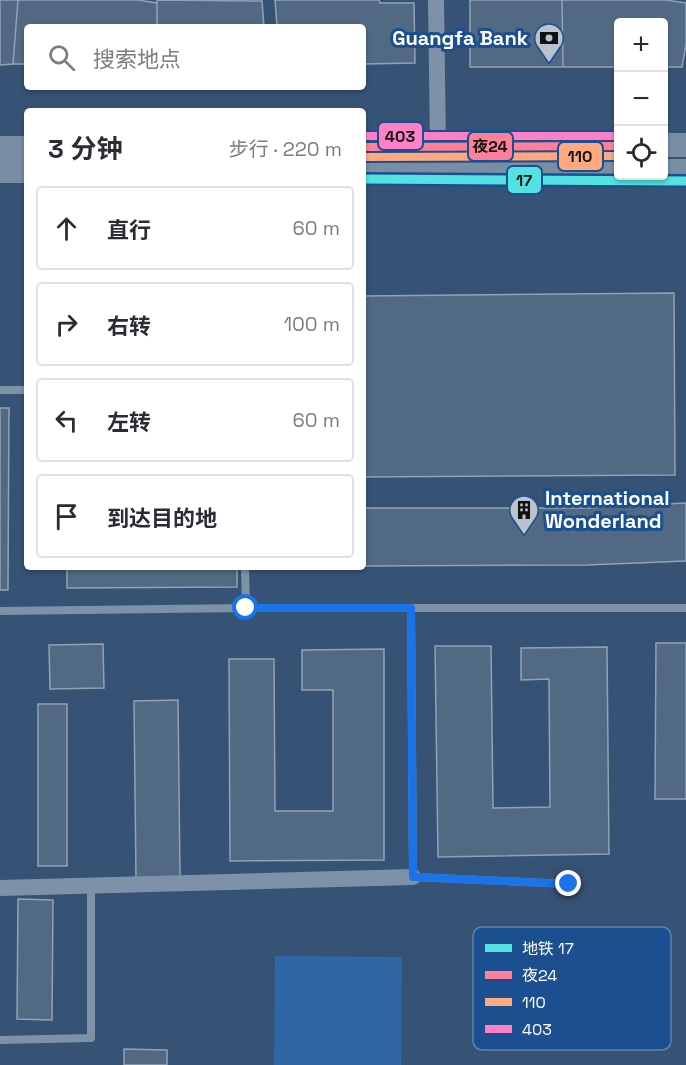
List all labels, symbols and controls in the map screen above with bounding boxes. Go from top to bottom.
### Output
map controls [614,18,668,180]
button: + [614,18,668,72]
bank icon: Guangfa Bank [533,22,565,64]
search box [24,24,366,90]
place label: Guangfa Bank [392,25,528,51]
icon: search [45,41,78,74]
text: 搜索地点 [93,45,181,73]
button: − [614,72,668,126]
line badge: 403 [378,122,423,150]
text: 403 [385,126,415,147]
button: locate [614,126,668,180]
text: 3 分钟 [48,132,122,166]
line badge: 夜24 [468,132,513,161]
text: 步行 · 220 m [229,136,342,162]
text: 夜24 [472,136,508,157]
line badge: 110 [558,142,603,171]
text: 110 [568,146,592,167]
line badge: 17 [507,166,542,194]
text: 17 [516,170,532,191]
icon: ahead [50,212,83,245]
text: 60 m [293,215,340,241]
text: 直行 [107,216,151,244]
icon: right [50,308,83,341]
text: 100 m [284,311,340,337]
text: 右转 [107,312,151,340]
icon: left [50,404,83,437]
text: 60 m [293,407,340,433]
text: 左转 [107,408,151,436]
place label: International Wonderland [545,485,670,534]
building icon: International Wonderland [508,494,540,536]
icon: arrive [50,500,83,533]
text: 到达目的地 [107,504,217,532]
route start [232,594,258,620]
route end [555,870,581,896]
legend [473,927,671,1050]
text: 地铁 17 [522,938,574,959]
text: 夜24 [522,965,557,986]
text: 110 [522,992,546,1013]
text: 403 [522,1019,552,1040]

